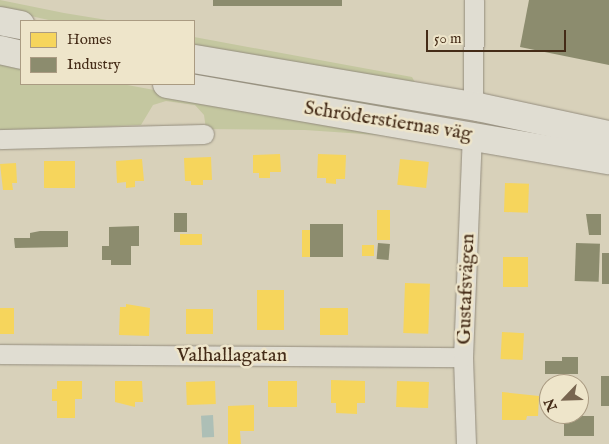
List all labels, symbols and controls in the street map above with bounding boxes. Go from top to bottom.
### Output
legend [20,20,195,85]
scale bar [429,20,569,52]
text: 50 m [434,29,462,48]
text: Homes [67,30,111,49]
text: Industry [67,55,121,74]
street label: Schröderstiernas väg [302,96,474,146]
street label: Gustafsvägen [452,233,480,345]
street label: Valhallagatan [177,343,287,367]
north arrow [539,374,589,424]
text: N [541,395,562,414]

